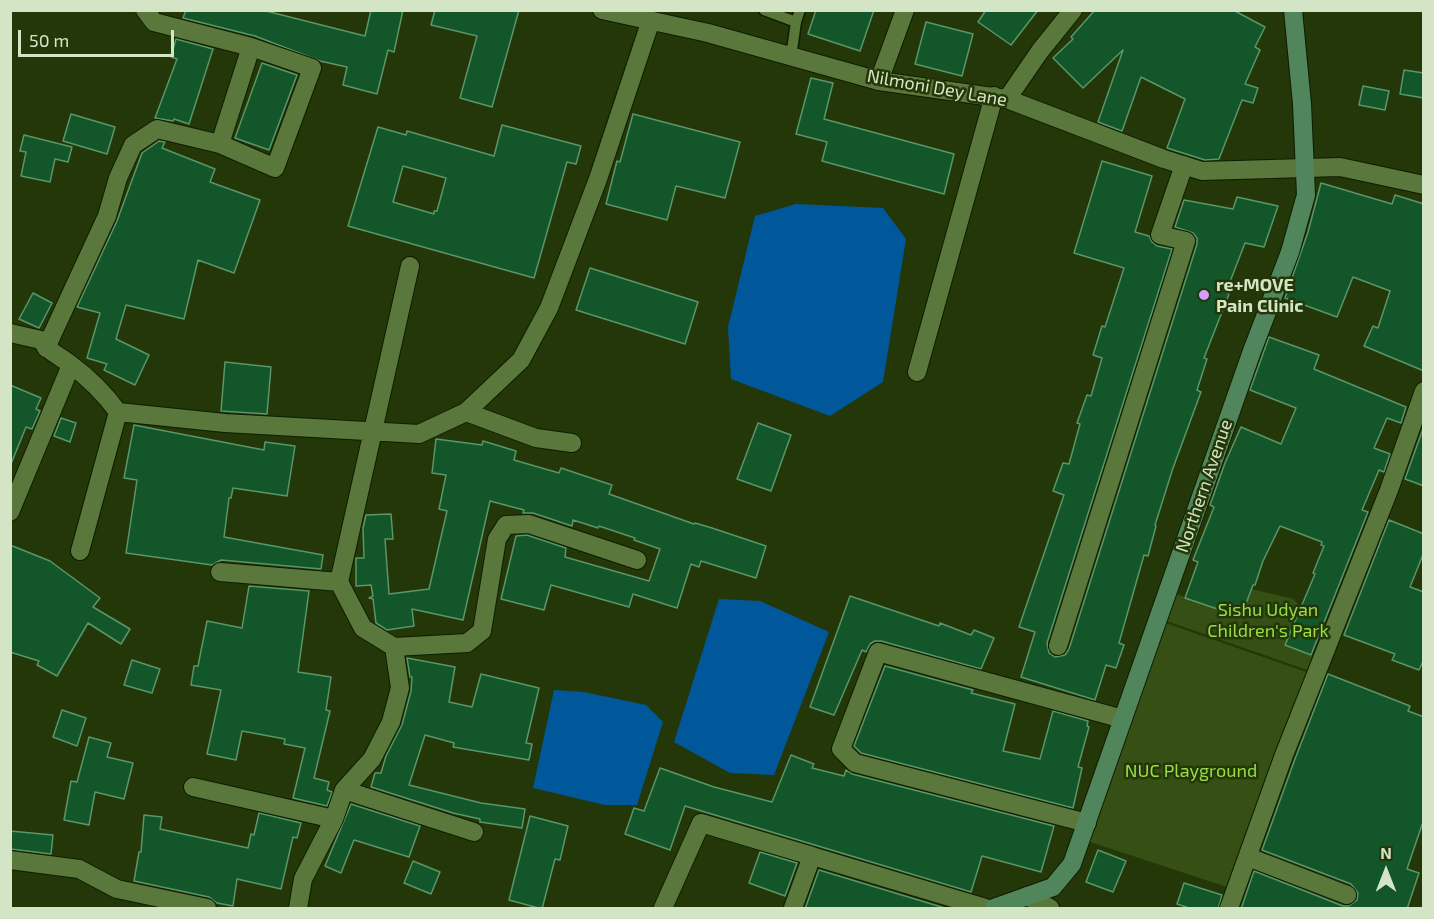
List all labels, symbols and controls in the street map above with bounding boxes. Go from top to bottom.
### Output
scale bar [21,18,177,56]
text: 50 m [29,29,69,51]
street label: Nilmoni Dey Lane [865,65,1009,111]
place label: re+MOVE Pain Clinic [1216,274,1303,316]
marker: re+MOVE Pain Clinic [1197,288,1211,302]
street label: Northern Avenue [1171,417,1237,555]
park label: Sishu Udyan Children's Park [1207,599,1329,642]
park label: NUC Playground [1125,760,1257,782]
north arrow [1356,841,1416,901]
text: N [1380,843,1392,862]

